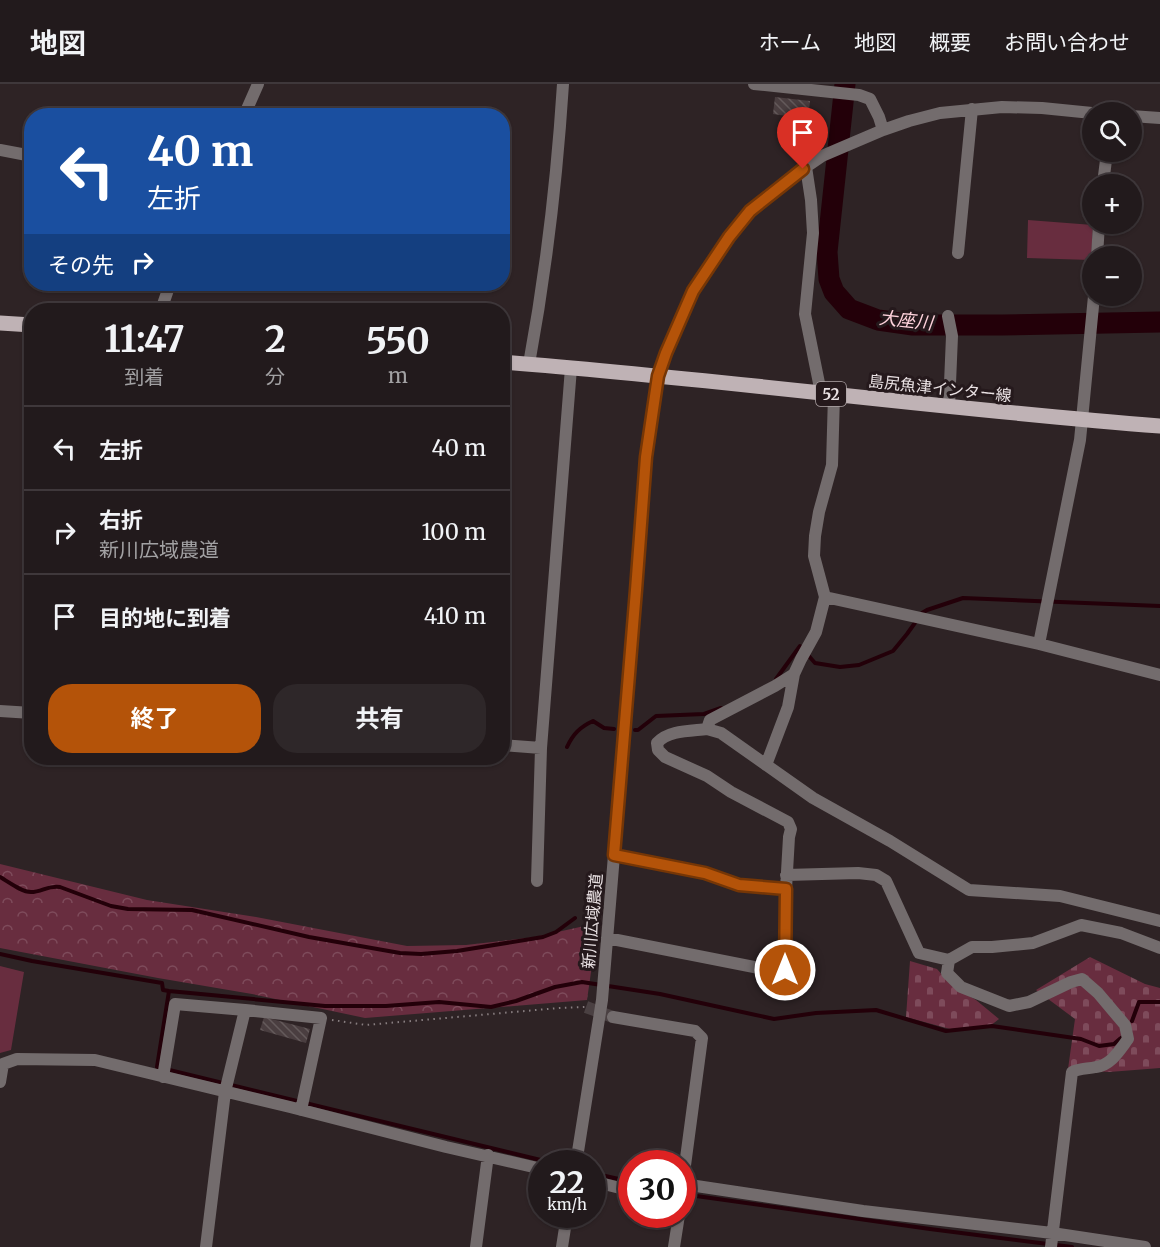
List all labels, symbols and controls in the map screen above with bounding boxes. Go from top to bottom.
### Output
text: 地図 [30,25,86,61]
text: ホーム [759,29,821,56]
text: 地図 [854,29,896,56]
text: 概要 [929,29,971,56]
text: お問い合わせ [1004,29,1130,56]
map controls [1082,102,1142,306]
button: search [1082,102,1142,162]
pin [777,107,828,169]
icon: arrive [786,116,819,149]
text: 40 m [147,125,253,177]
icon: left [48,132,126,210]
button: + [1082,174,1142,234]
text: 左折 [147,181,201,215]
icon: right [126,246,159,279]
button: − [1082,246,1142,306]
text: その先 [48,251,114,279]
water label: 大座川 [878,306,936,334]
text: 11:47 [104,317,185,362]
text: 2 [265,317,286,362]
text: 550 [366,319,430,364]
text: m [388,363,408,388]
text: 到着 [124,364,164,389]
text: 分 [265,364,285,389]
street label: 島尻魚津インター線 [867,371,1013,405]
road number: 52 [816,382,846,406]
icon: left [48,432,81,465]
text: 40 m [431,434,486,462]
text: 左折 [99,436,143,464]
text: 右折 [99,506,143,534]
icon: right [48,516,81,549]
text: 100 m [421,518,486,546]
text: 新川広域農道 [99,537,219,562]
icon: arrive [48,600,81,633]
text: 410 m [424,602,486,630]
text: 目的地に到着 [99,604,231,632]
button: 終了 [48,684,261,753]
button: 共有 [273,684,486,753]
street label: 新川広域農道 [578,872,606,970]
position arrow [753,938,817,1002]
speed limit sign: 30 [618,1150,696,1228]
text: 22 [550,1163,584,1201]
text: km/h [547,1195,587,1214]

